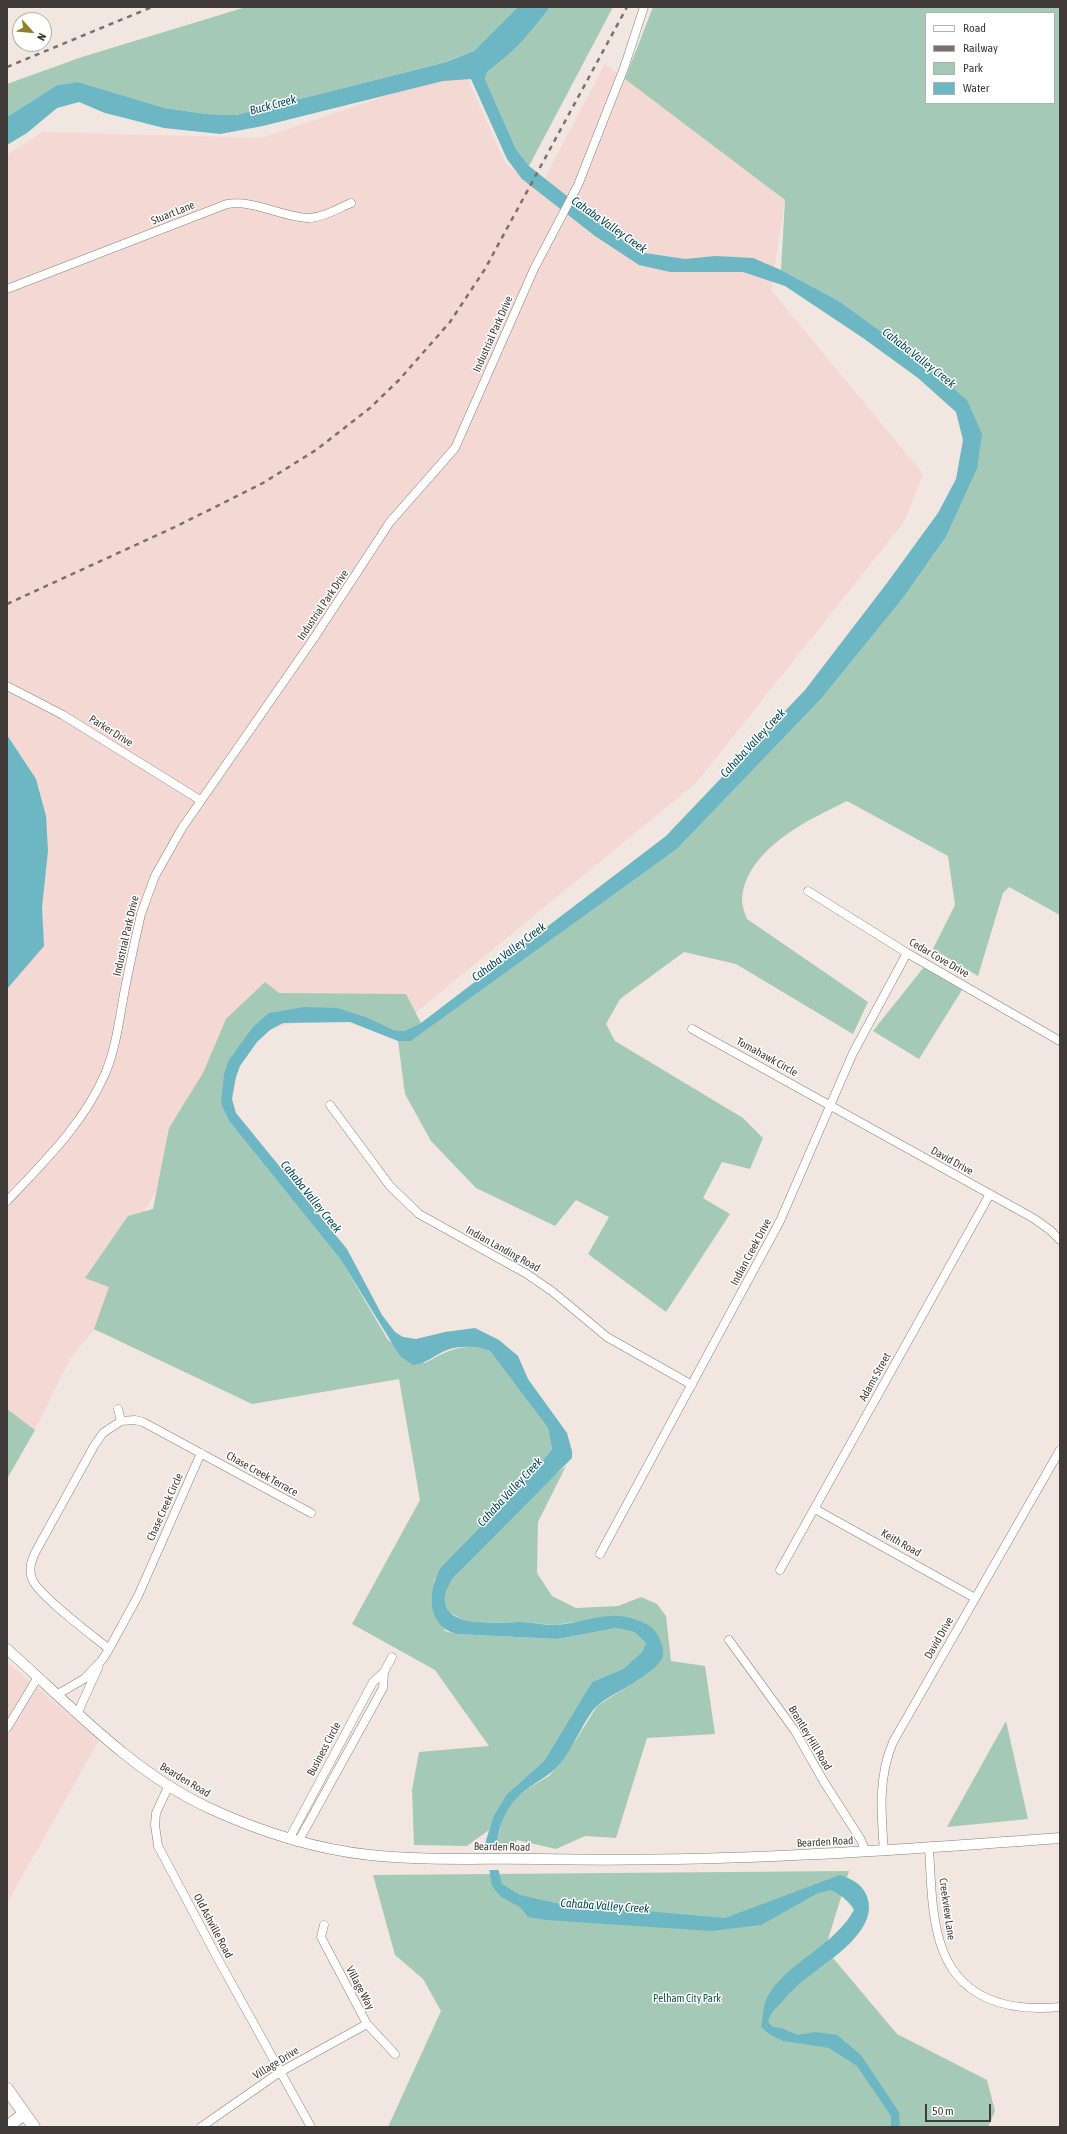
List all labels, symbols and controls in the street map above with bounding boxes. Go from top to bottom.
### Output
north arrow [12,12,52,52]
legend [925,12,1055,104]
text: Road [963,21,986,35]
text: N [35,31,49,43]
text: Railway [963,41,998,55]
text: Park [963,61,983,75]
text: Water [963,81,989,95]
water label: Buck Creek [248,92,298,118]
water label: Cahaba Valley Creek [568,194,650,256]
street label: Stuart Lane [149,198,197,228]
street label: Industrial Park Drive [470,294,516,374]
water label: Cahaba Valley Creek [879,325,959,391]
street label: Industrial Park Drive [295,567,351,643]
water label: Cahaba Valley Creek [717,706,789,780]
street label: Parker Drive [87,712,135,750]
street label: Industrial Park Drive [110,894,142,978]
water label: Cahaba Valley Creek [469,919,549,985]
street label: Cedar Cove Drive [907,935,971,981]
street label: Tomahawk Circle [734,1035,800,1079]
street label: David Drive [929,1144,975,1178]
water label: Cahaba Valley Creek [277,1158,345,1236]
street label: Indian Creek Drive [728,1216,774,1288]
street label: Indian Landing Road [464,1223,542,1275]
street label: Adams Street [856,1351,894,1403]
street label: Chase Creek Terrace [224,1449,300,1499]
water label: Cahaba Valley Creek [474,1455,546,1529]
street label: Chase Creek Circle [144,1471,186,1543]
street label: Keith Road [879,1526,923,1560]
street label: David Drive [922,1615,956,1661]
street label: Brantley Hill Road [786,1703,834,1773]
street label: Business Circle [304,1720,344,1778]
street label: Bearden Road [157,1760,213,1800]
street label: Bearden Road [796,1834,854,1850]
street label: Bearden Road [474,1840,530,1854]
street label: Creekview Lane [936,1877,958,1941]
street label: Old Ashville Road [191,1892,235,1960]
water label: Cahaba Valley Creek [560,1896,650,1916]
street label: Village Way [343,1964,377,2012]
park label: Pelham City Park [653,1992,721,2006]
street label: Village Drive [251,2044,301,2082]
scale bar [927,2096,993,2122]
text: 50 m [932,2104,954,2118]

